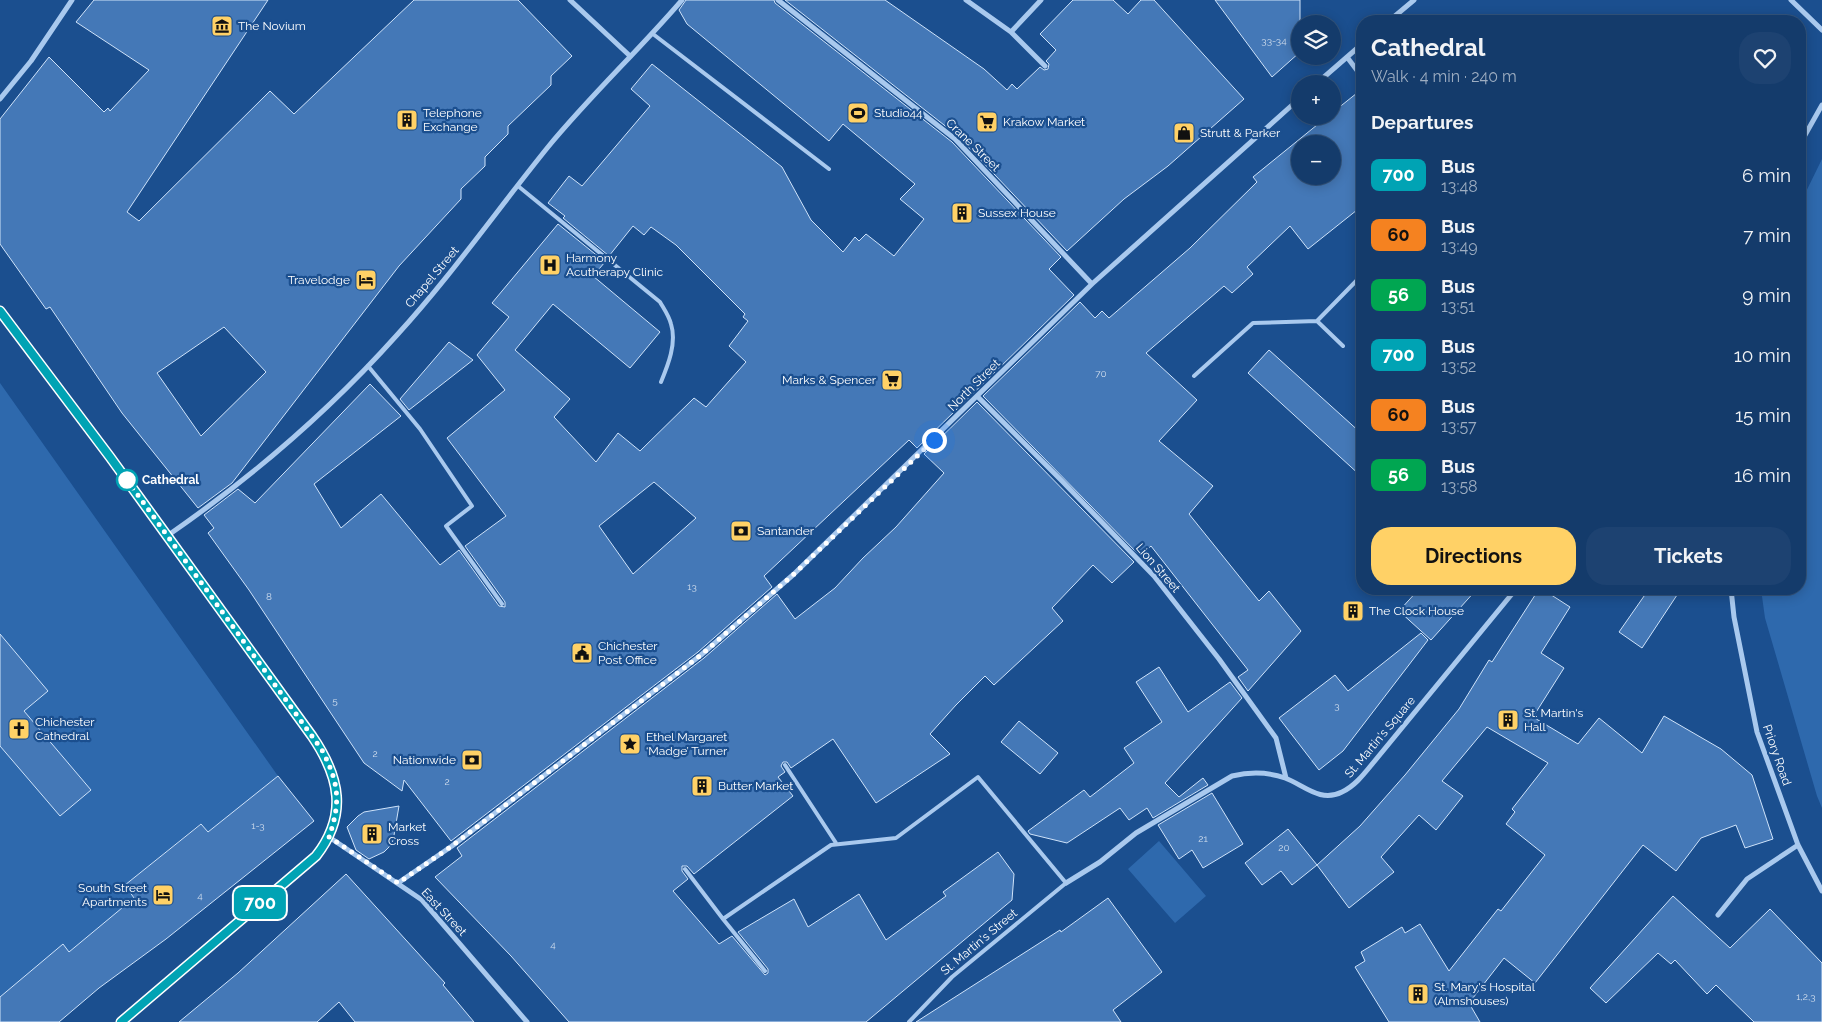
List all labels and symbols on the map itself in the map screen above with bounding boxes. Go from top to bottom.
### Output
museum icon: The Novium [210,14,234,38]
place label: The Novium [238,19,306,33]
house number: 33-34 [1261,35,1287,46]
sports icon: Studio44 [846,101,870,125]
place label: Telephone Exchange [423,106,482,134]
place label: Studio44 [874,106,923,120]
building icon: Telephone Exchange [395,108,419,132]
supermarket icon: Krakow Market [975,110,999,134]
place label: Krakow Market [1003,115,1085,129]
street label: Crane Street [943,116,1003,174]
shop icon: Strutt & Parker [1172,121,1196,145]
place label: Strutt & Parker [1200,126,1281,140]
building icon: Sussex House [950,201,974,225]
place label: Sussex House [978,206,1056,220]
street label: Chapel Street [402,244,462,310]
place label: Harmony Acutherapy Clinic [566,251,664,279]
hospital icon: Harmony Acutherapy Clinic [538,253,562,277]
hotel icon: Travelodge [354,268,378,292]
place label: Travelodge [288,273,350,287]
street label: North Street [945,356,1003,414]
supermarket icon: Marks & Spencer [880,368,904,392]
house number: 70 [1095,368,1107,379]
place label: Marks & Spencer [782,373,877,387]
your location [922,428,947,453]
marker: Cathedral [116,469,138,491]
place label: Cathedral [142,473,199,487]
bank icon: Santander [729,519,753,543]
place label: Santander [757,524,815,538]
street label: Lion Street [1133,541,1183,595]
house number: 13 [687,581,697,592]
house number: 8 [266,591,272,602]
building icon: The Clock House [1341,599,1365,623]
place label: The Clock House [1369,604,1464,618]
place label: Chichester Post Office [598,639,658,667]
public building icon: Chichester Post Office [570,641,594,665]
street label: St. Martin's Square [1342,694,1418,780]
house number: 5 [332,695,338,706]
house number: 3 [1334,700,1340,711]
place label: St. Martin's Hall [1524,706,1584,734]
building icon: St. Martin's Hall [1496,708,1520,732]
place label: Chichester Cathedral [35,715,95,743]
church icon: Chichester Cathedral [7,717,31,741]
street label: Priory Road [1760,723,1794,787]
place label: Ethel Margaret ‘Madge’ Turner [646,730,728,758]
place icon: Ethel Margaret ‘Madge’ Turner [618,732,642,756]
house number: 2 [372,748,378,759]
bank icon: Nationwide [460,748,484,772]
place label: Nationwide [393,753,456,767]
building icon: Butter Market [690,774,714,798]
house number: 2 [444,776,450,787]
place label: Butter Market [718,779,793,793]
house number: 1-3 [251,820,265,831]
place label: Market Cross [388,820,426,848]
building icon: Market Cross [360,822,384,846]
house number: 21 [1198,833,1208,844]
house number: 20 [1278,842,1290,853]
place label: South Street Apartments [78,881,147,909]
hotel icon: South Street Apartments [151,883,175,907]
street label: East Street [418,885,470,939]
line badge: 700 [231,887,289,919]
house number: 4 [197,890,203,901]
street label: St. Martin's Street [938,906,1020,978]
house number: 4 [550,939,556,950]
place label: St. Mary's Hospital (Almshouses) [1434,980,1536,1008]
building icon: St. Mary's Hospital (Almshouses) [1406,982,1430,1006]
house number: 1,2,3 [1796,991,1816,1002]

